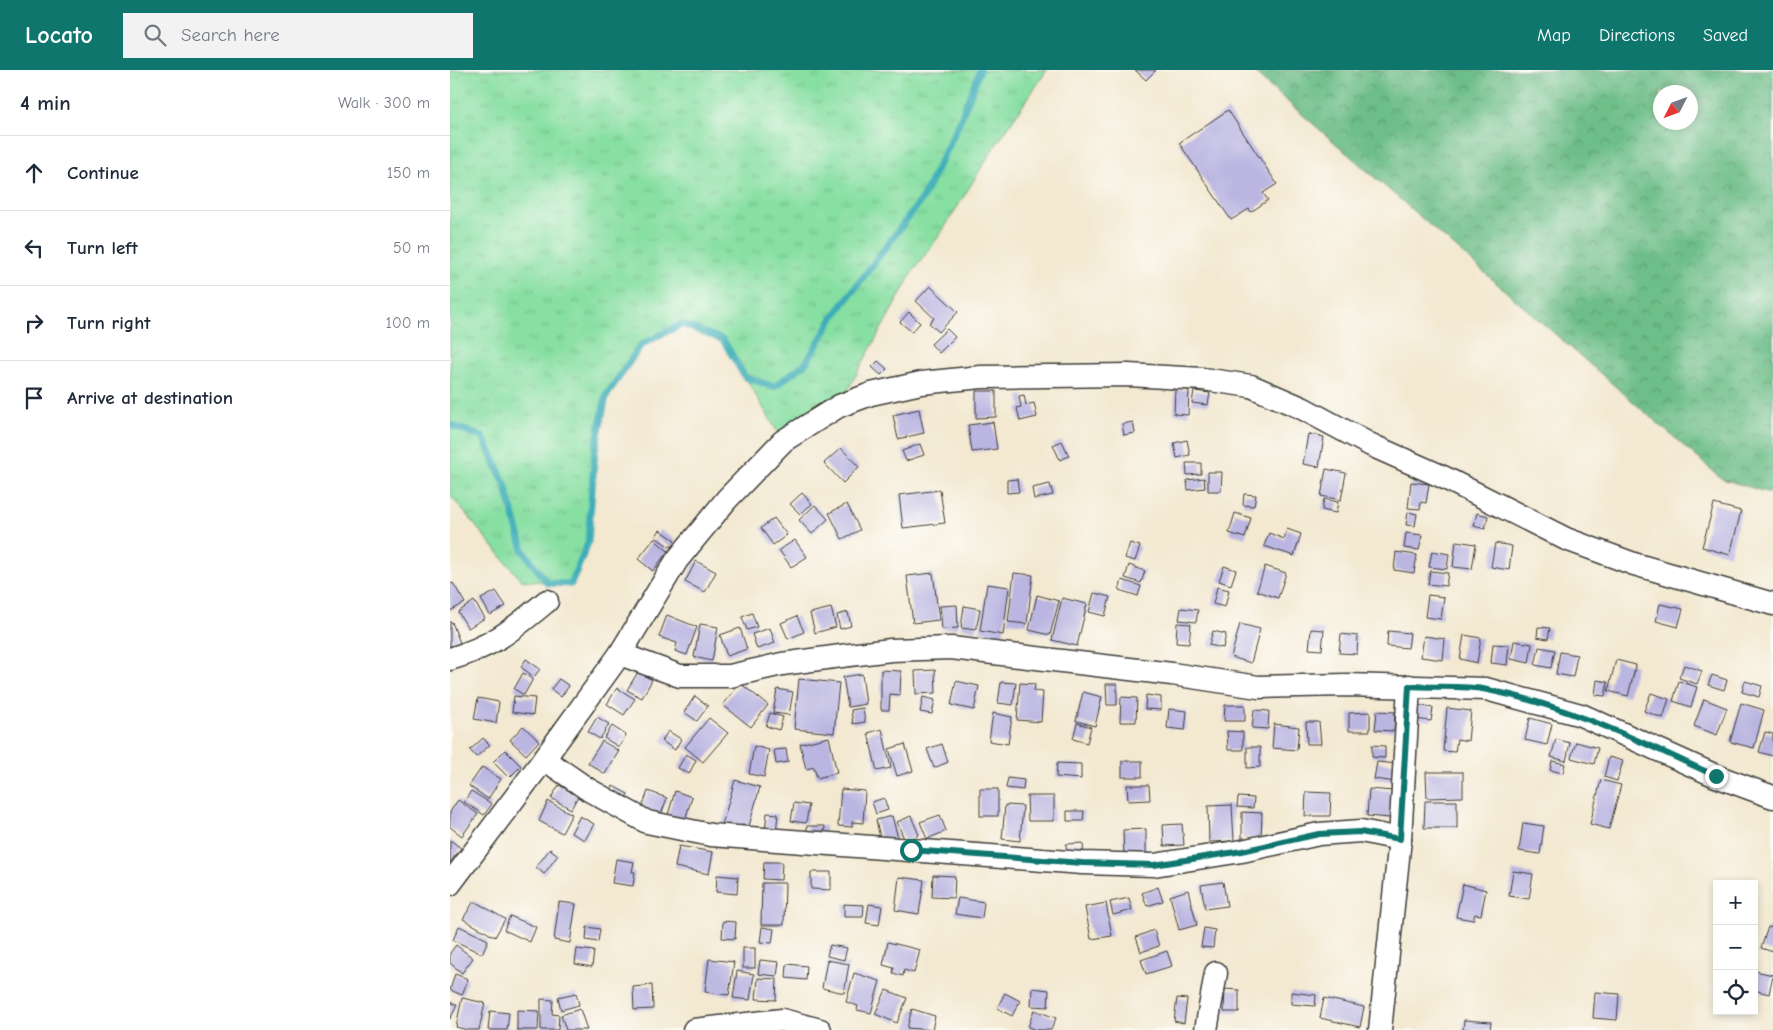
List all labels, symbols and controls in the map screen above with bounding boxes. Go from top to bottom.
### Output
search box [123,13,473,58]
text: Locato [25,21,93,49]
icon: search [141,21,169,49]
text: Search here [181,24,280,46]
text: Map [1537,25,1571,46]
text: Directions [1599,25,1675,46]
text: Saved [1703,25,1748,46]
north arrow [1653,85,1698,130]
text: 4 min [20,91,71,115]
text: Walk · 300 m [338,94,430,112]
icon: ahead [20,159,48,187]
text: Continue [67,162,139,184]
text: 150 m [387,164,430,182]
icon: left [20,234,48,262]
text: Turn left [67,237,138,259]
text: 50 m [393,239,430,257]
icon: right [20,309,48,337]
text: Turn right [67,312,151,334]
text: 100 m [386,314,430,332]
icon: arrive [20,384,48,412]
text: Arrive at destination [67,387,233,409]
route end [1705,765,1728,788]
route start [900,839,923,862]
map controls [1713,880,1758,1015]
button: + [1713,880,1758,925]
button: − [1713,925,1758,970]
button: locate [1713,970,1758,1015]

